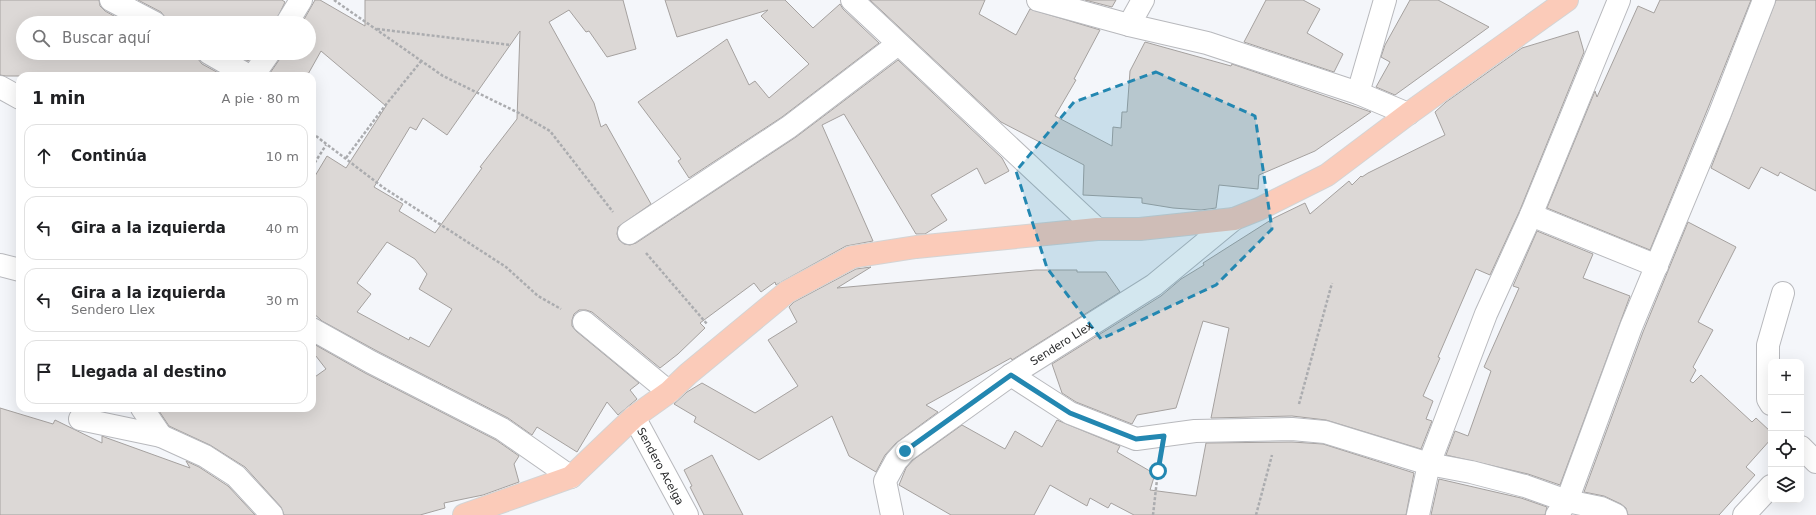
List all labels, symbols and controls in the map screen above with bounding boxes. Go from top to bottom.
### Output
search box [16,16,316,60]
icon: search [30,27,52,49]
text: Buscar aquí [62,29,150,47]
text: 1 min [32,88,85,108]
text: A pie · 80 m [221,91,300,106]
icon: ahead [33,145,55,167]
text: Continúa [71,147,147,165]
text: 10 m [266,149,299,164]
icon: left [33,217,55,239]
text: Gira a la izquierda [71,219,226,237]
text: 40 m [266,221,299,236]
text: Gira a la izquierda [71,284,226,302]
icon: left [33,289,55,311]
text: 30 m [266,293,299,308]
text: Sendero Llex [71,302,155,317]
street label: Sendero Llex [1028,319,1095,368]
map controls [1768,359,1804,503]
button: + [1768,359,1804,395]
icon: arrive [33,361,55,383]
text: Llegada al destino [71,363,226,381]
button: − [1768,395,1804,431]
street label: Sendero Acelga [634,425,687,507]
button: locate [1768,431,1804,467]
route end [896,442,914,460]
route start [1149,462,1167,480]
button: layers [1768,467,1804,503]

